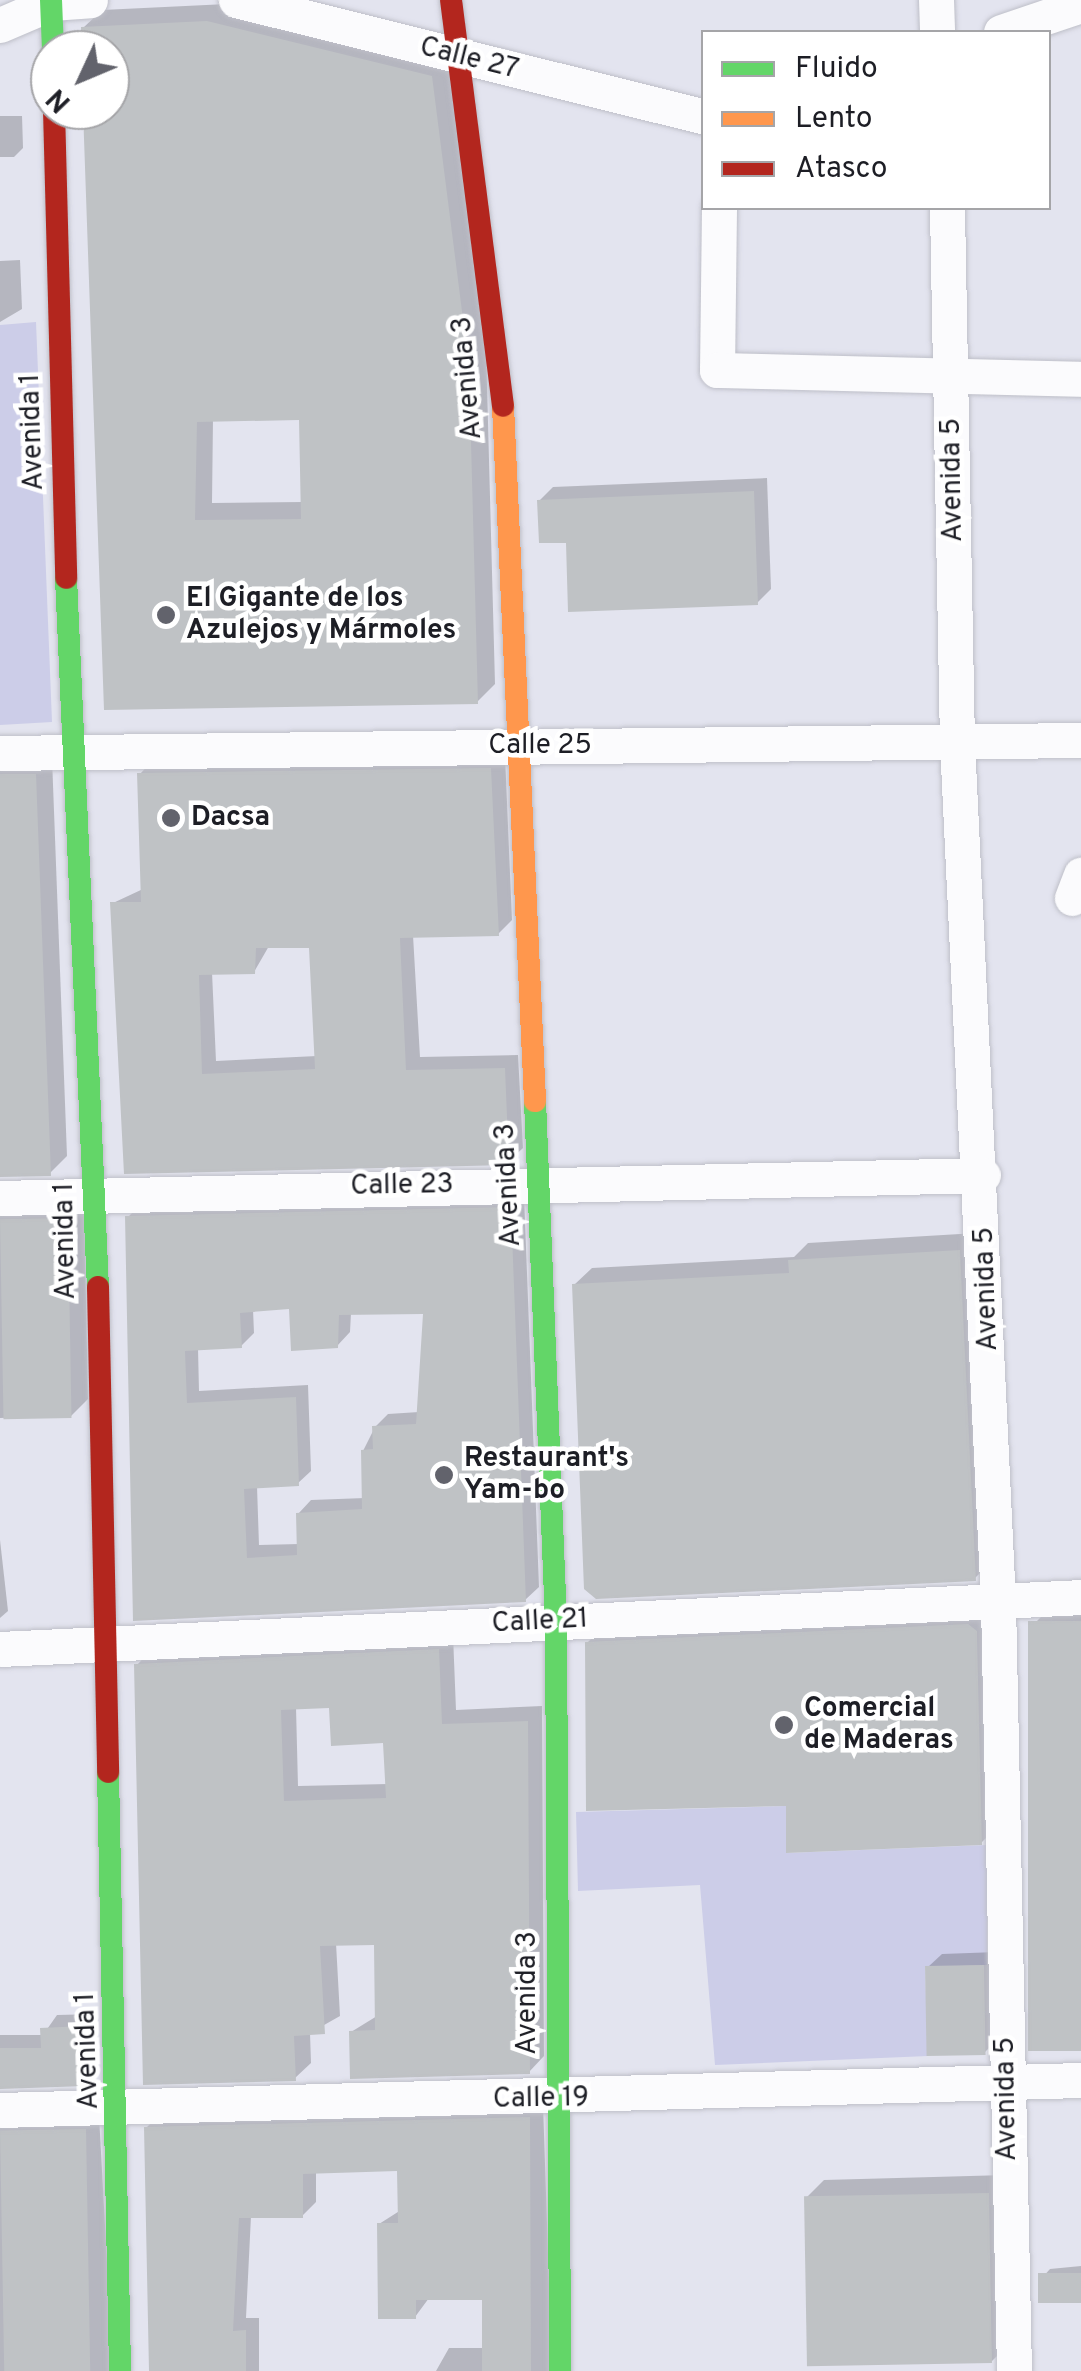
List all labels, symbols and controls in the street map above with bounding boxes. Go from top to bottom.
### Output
north arrow [30,30,130,130]
legend [701,30,1051,210]
street label: Calle 27 [416,31,522,87]
text: Fluido [795,51,878,88]
text: N [40,80,80,119]
text: Lento [795,101,872,138]
text: Atasco [795,151,888,188]
street label: Avenida 3 [446,315,490,441]
street label: Avenida 1 [14,373,52,491]
street label: Avenida 5 [935,417,971,543]
place label: El Gigante de los Azulejos y Mármoles [186,582,456,648]
marker: El Gigante de los Azulejos y Mármoles [155,604,177,626]
street label: Calle 25 [488,729,592,763]
place label: Dacsa [191,801,270,835]
marker: Dacsa [160,807,182,829]
street label: Avenida 3 [489,1122,529,1248]
street label: Calle 23 [350,1168,454,1204]
street label: Avenida 1 [48,1182,84,1300]
street label: Avenida 5 [968,1226,1006,1352]
place label: Restaurant's Yam-bo [464,1442,629,1508]
marker: Restaurant's Yam-bo [433,1464,455,1486]
street label: Calle 21 [491,1603,589,1641]
place label: Comercial de Maderas [804,1692,954,1758]
marker: Comercial de Maderas [773,1714,795,1736]
street label: Avenida 3 [511,1931,545,2055]
street label: Avenida 1 [69,1992,107,2110]
street label: Avenida 5 [989,2036,1025,2162]
street label: Calle 19 [493,2081,589,2117]

